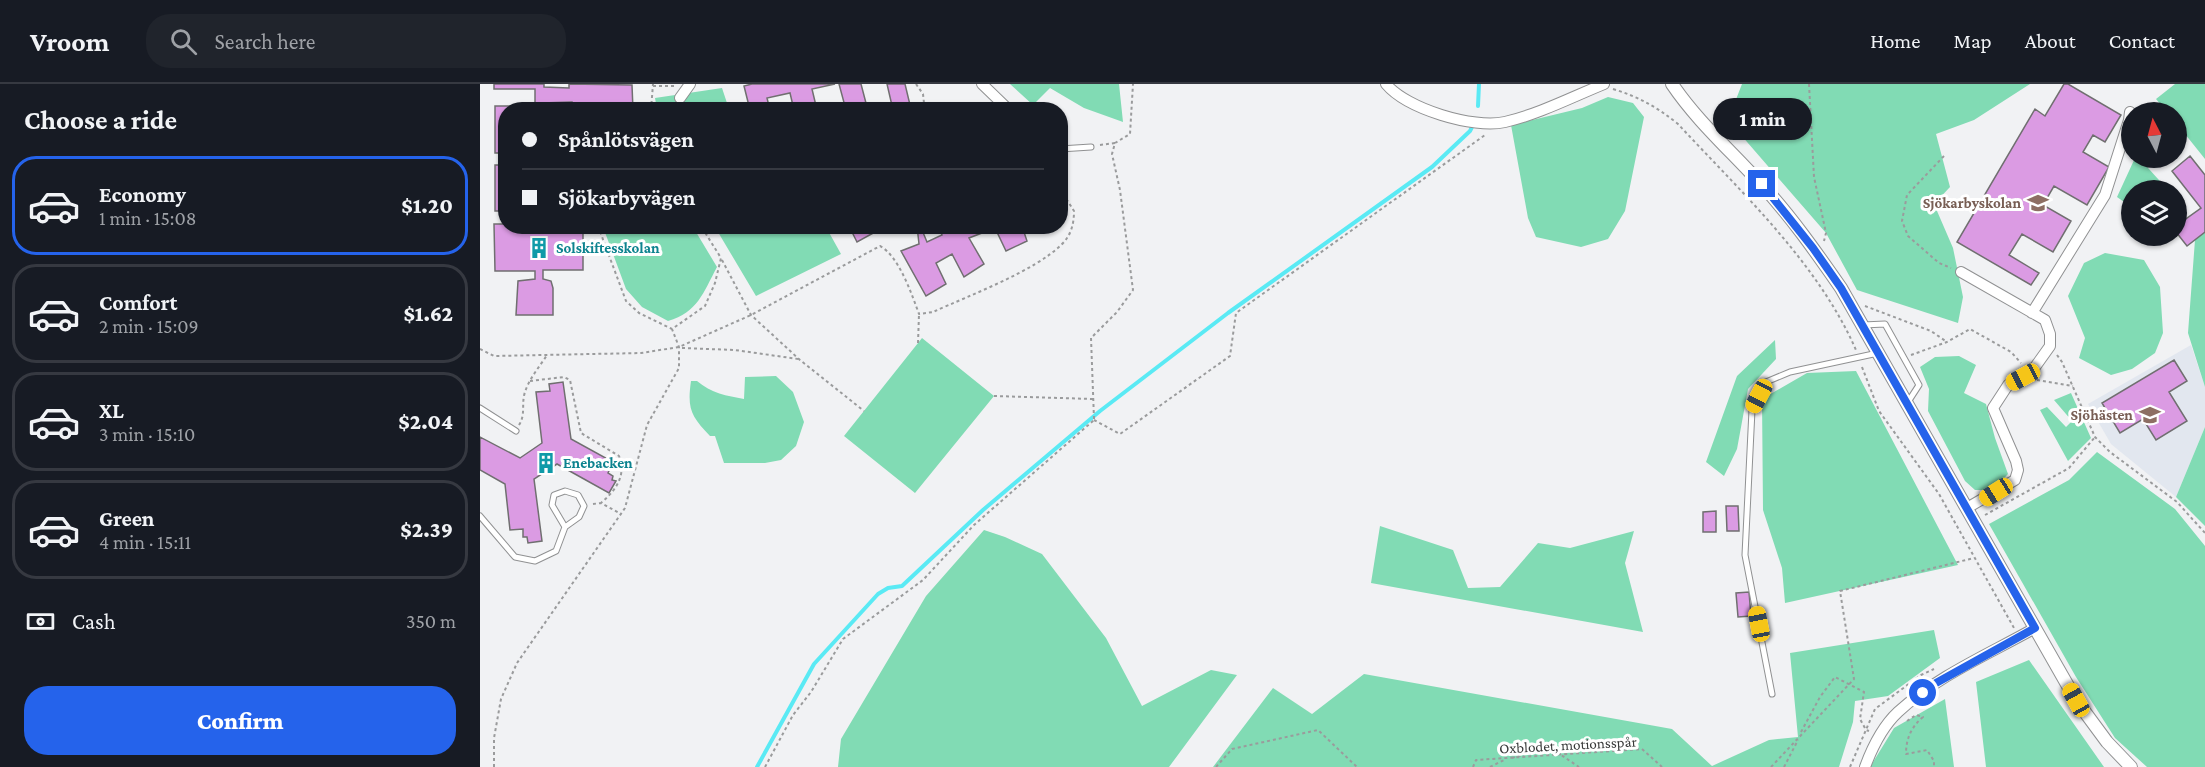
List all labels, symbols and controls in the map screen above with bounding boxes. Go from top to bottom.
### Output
search box [146,14,566,68]
icon: search [167,25,200,58]
text: Vroom [30,26,110,57]
text: Search here [215,29,315,54]
text: Home [1870,29,1920,53]
text: Map [1953,29,1992,53]
text: About [2025,29,2076,53]
text: Contact [2109,29,2175,53]
callout: 1 min [1712,97,1812,139]
north arrow [2121,102,2187,168]
map controls [2121,102,2187,246]
text: Choose a ride [24,105,177,135]
text: 1 min [1739,108,1786,130]
text: Spånlötsvägen [558,127,694,152]
route end [1748,170,1775,197]
icon: car [27,179,81,233]
button: layers [2121,180,2187,246]
text: Economy [99,182,186,207]
text: Sjökarbyvägen [558,185,695,210]
school or university icon: Sjökarbyskolan [2026,191,2050,215]
text: $1.20 [401,193,453,218]
place label: Sjökarbyskolan [1923,195,2021,212]
text: 1 min · 15:08 [99,207,196,229]
building icon: Solskiftesskolan [527,236,551,260]
place label: Solskiftesskolan [556,240,660,256]
icon: car [27,287,81,341]
text: Comfort [99,290,177,315]
text: $1.62 [403,301,453,326]
text: 2 min · 15:09 [99,315,199,337]
car [2003,361,2043,393]
car [1743,376,1775,416]
icon: car [27,395,81,449]
text: XL [99,398,124,423]
school or university icon: Sjöhästen [2138,403,2162,427]
place label: Sjöhästen [2071,407,2133,424]
text: $2.04 [398,409,453,434]
text: 3 min · 15:10 [99,423,195,445]
building icon: Enebacken [534,451,558,475]
place label: Enebacken [563,455,633,471]
car [1976,475,2016,509]
icon: car [27,503,81,557]
text: Green [99,506,155,531]
text: $2.39 [400,517,453,542]
text: 4 min · 15:11 [99,531,191,553]
icon: cash [24,605,57,638]
car [1747,605,1771,643]
text: Cash [72,609,116,634]
text: 350 m [406,610,456,632]
route start [1909,679,1936,706]
car [2059,680,2093,720]
button: Confirm [24,686,456,755]
street label: Oxblodet, motionsspår [1499,733,1638,758]

